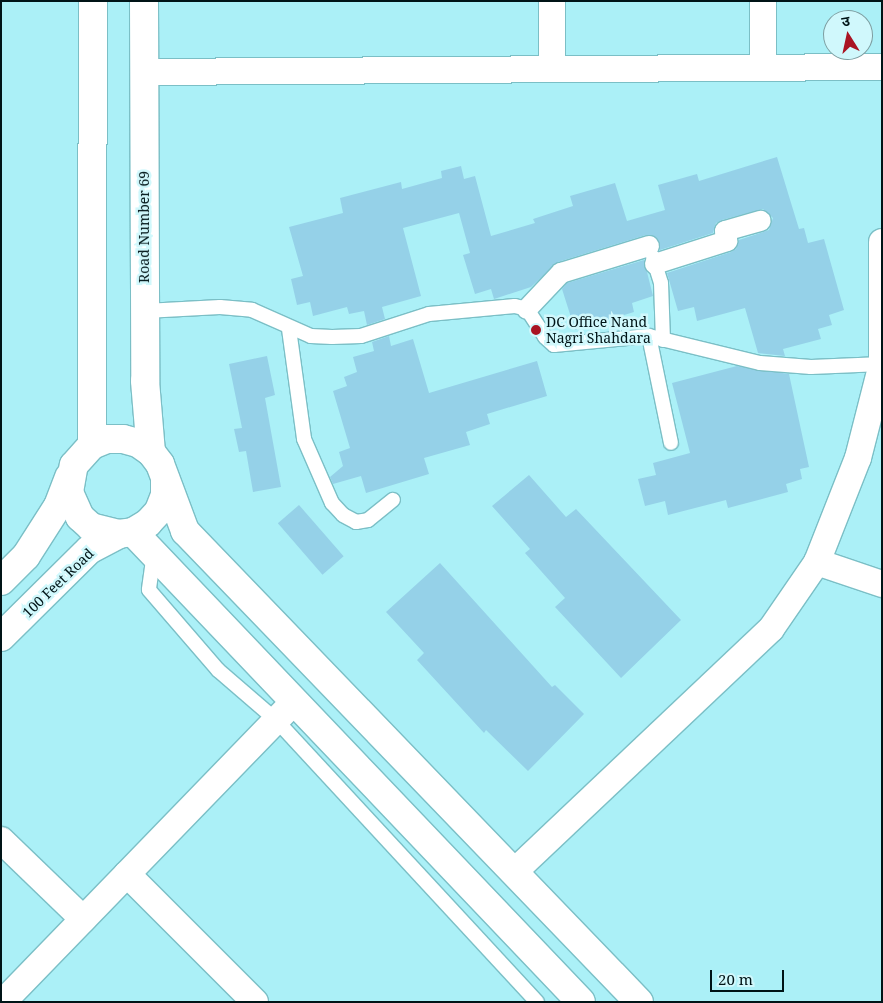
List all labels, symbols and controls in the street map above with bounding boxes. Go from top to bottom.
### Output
north arrow [823,10,873,60]
text: उ [840,11,851,31]
street label: Road Number 69 [136,171,152,283]
place label: DC Office Nand Nagri Shahdara [546,314,651,347]
marker: DC Office Nand Nagri Shahdara [530,324,542,336]
street label: 100 Feet Road [19,545,97,621]
scale bar [713,960,787,992]
text: 20 m [718,969,753,989]

